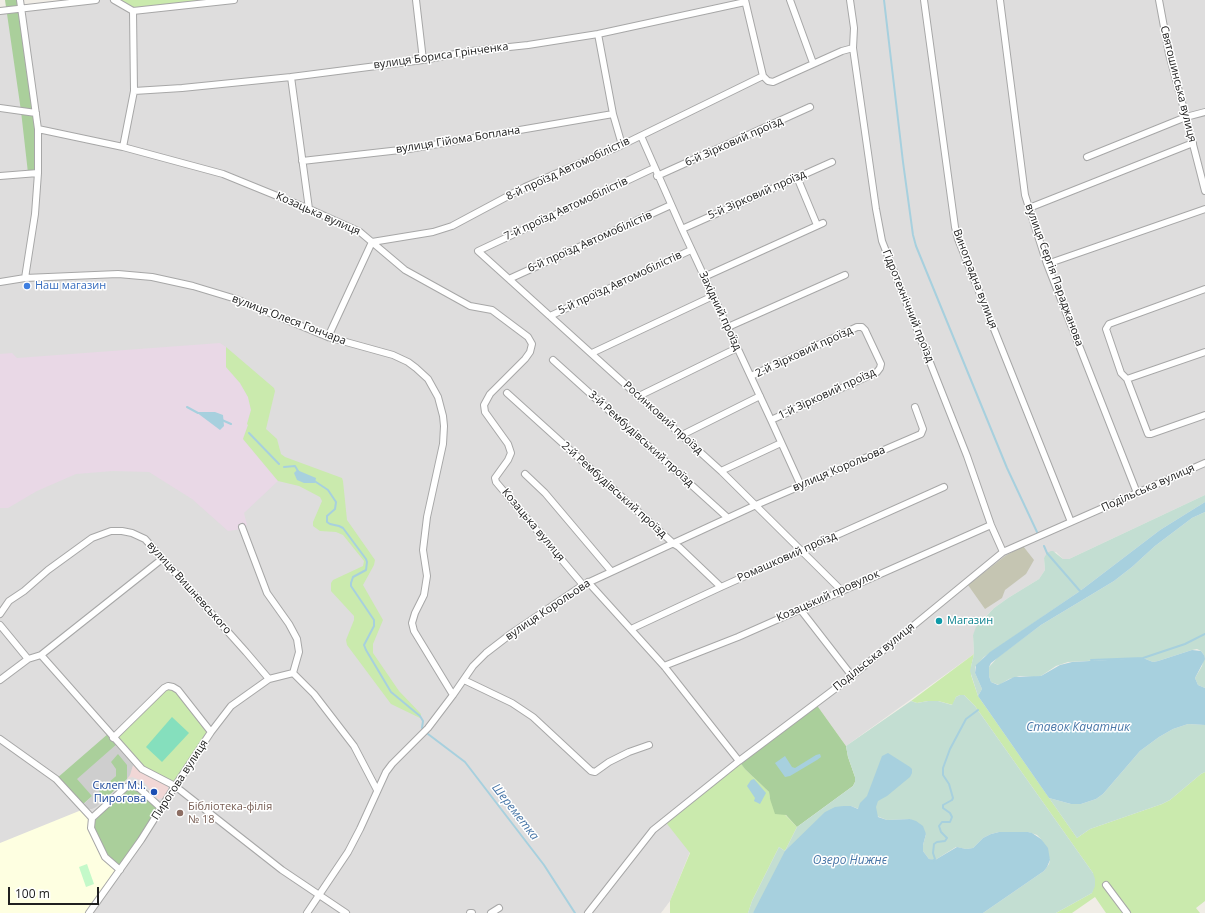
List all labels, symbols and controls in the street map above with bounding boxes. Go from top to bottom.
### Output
street label: Святошинська вулиця [1157,24,1199,144]
street label: вулиця Бориса Грінченка [373,40,509,72]
street label: 6-й Зірковий проїзд [683,114,785,170]
street label: вулиця Гійома Боплана [395,124,521,156]
street label: 8-й проїзд Автомобілістів [504,135,632,203]
street label: 5-й Зірковий проїзд [706,167,808,223]
street label: 7-й проїзд Автомобілістів [502,175,630,243]
street label: Козацька вулиця [274,189,362,239]
street label: вулиця Сергія Параджанова [1022,202,1086,348]
street label: 6-й проїзд Автомобілістів [526,209,654,275]
street label: Виноградна вулиця [950,227,1000,331]
street label: Гідротехнічний проїзд [879,248,937,364]
street label: 5-й проїзд Автомобілістів [556,249,684,317]
street label: Західний проїзд [696,269,744,353]
place label: Наш магазин [35,279,106,293]
marker: Наш магазин [22,281,32,291]
street label: вулиця Олеся Гончара [230,292,348,348]
street label: 2-й Зірковий проїзд [753,324,855,380]
street label: 1-й Зірковий проїзд [776,366,878,422]
street label: Росинковий проїзд [620,379,706,457]
street label: 3-й Рембудівський проїзд [586,388,696,490]
street label: 2-й Рембудівський проїзд [559,439,669,541]
street label: вулиця Корольова [791,443,887,495]
street label: Подільська вулиця [1099,461,1197,515]
street label: Козацька вулиця [499,486,567,564]
street label: Ромашковий проїзд [735,529,839,585]
street label: вулиця Вишневського [144,539,234,637]
street label: Козацький провулок [775,567,881,625]
street label: вулиця Корольова [503,577,593,643]
place label: Магазин [947,614,993,628]
marker: Магазин [934,616,944,626]
street label: Подільська вулиця [831,620,917,694]
water label: Ставок Качатник [1026,721,1130,735]
street label: Пирогова вулиця [149,737,211,823]
place label: Склеп М.І. Пирогова [92,779,146,805]
water label: Шереметка [488,781,542,843]
marker: Склеп М.І. Пирогова [149,787,159,797]
place label: Бібліотека-філія № 18 [188,800,272,826]
marker: Бібліотека-філія № 18 [175,808,185,818]
water label: Озеро Нижнє [813,854,887,868]
scale bar [10,879,101,905]
text: 100 m [15,885,50,902]

